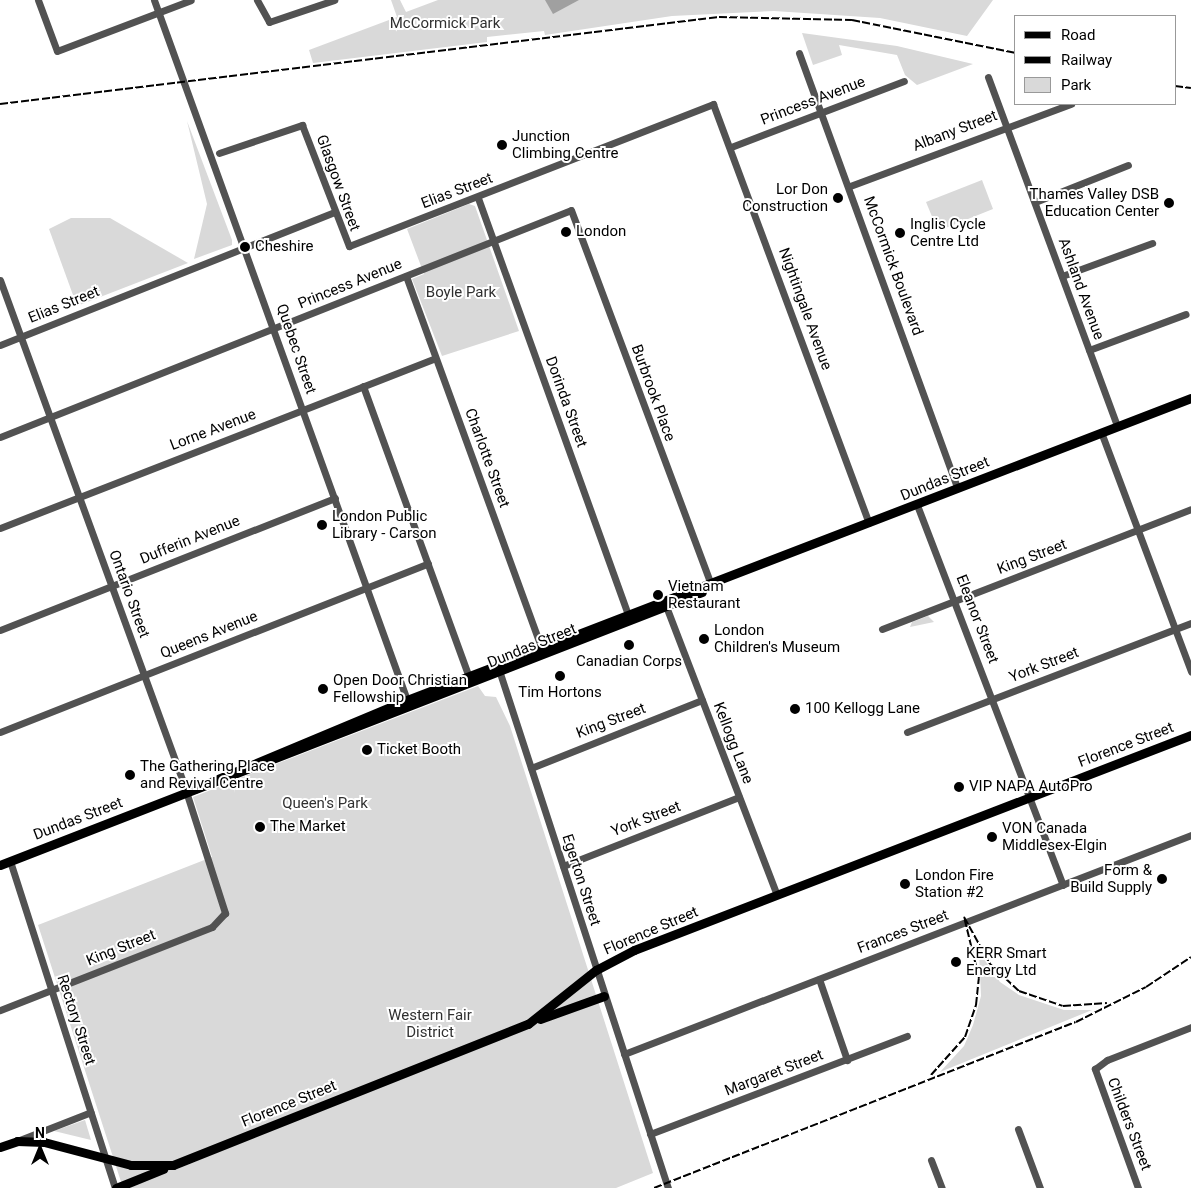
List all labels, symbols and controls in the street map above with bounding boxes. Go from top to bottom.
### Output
park label: McCormick Park [390,15,500,33]
legend [1014,15,1176,105]
text: Road [1061,26,1095,44]
text: Railway [1061,51,1112,69]
street label: Princess Avenue [758,73,868,129]
text: Park [1061,76,1091,94]
street label: Albany Street [910,107,1000,155]
place label: Junction Climbing Centre [512,127,619,162]
street label: Glasgow Street [312,132,364,234]
marker: Junction Climbing Centre [496,139,508,151]
street label: Elias Street [419,169,495,213]
place label: Lor Don Construction [742,180,828,215]
place label: Thames Valley DSB Education Center [1030,185,1159,220]
marker: Lor Don Construction [832,192,844,204]
street label: McCormick Boulevard [859,194,927,338]
marker: Thames Valley DSB Education Center [1163,197,1175,209]
place label: Inglis Cycle Centre Ltd [910,215,986,250]
place label: London [576,223,626,241]
marker: London [560,226,572,238]
marker: Inglis Cycle Centre Ltd [894,227,906,239]
street label: Ashland Avenue [1054,236,1108,342]
place label: Cheshire [255,238,314,256]
marker: Cheshire [239,241,251,253]
street label: Nightingale Avenue [775,245,835,373]
street label: Princess Avenue [295,255,405,313]
street label: Elias Street [26,283,102,327]
park label: Boyle Park [426,284,496,302]
street label: Quebec Street [272,302,320,396]
street label: Burbrook Place [627,342,679,444]
street label: Dorinda Street [541,354,591,450]
street label: Lorne Avenue [167,405,259,455]
street label: Charlotte Street [461,406,513,510]
street label: Dundas Street [898,453,992,505]
place label: London Public Library - Carson [332,507,437,542]
street label: Dufferin Avenue [137,512,243,568]
marker: London Public Library - Carson [316,519,328,531]
street label: King Street [995,536,1069,578]
street label: Ontario Street [105,548,153,640]
street label: Eleanor Street [952,572,1002,666]
place label: Vietnam Restaurant [668,577,740,612]
marker: Vietnam Restaurant [652,589,664,601]
street label: Queens Avenue [158,607,260,663]
street label: Dundas Street [485,620,579,672]
place label: London Children's Museum [714,621,840,656]
marker: London Children's Museum [698,633,710,645]
marker: Canadian Corps [623,639,635,651]
street label: York Street [1007,644,1081,686]
place label: Canadian Corps [576,653,682,671]
marker: Tim Hortons [554,670,566,682]
place label: Open Door Christian Fellowship [333,671,467,706]
marker: Open Door Christian Fellowship [317,683,329,695]
place label: Tim Hortons [518,684,602,702]
street label: King Street [574,700,648,742]
street label: Kellogg Lane [709,700,757,786]
place label: 100 Kellogg Lane [805,700,920,718]
marker: 100 Kellogg Lane [789,703,801,715]
street label: Florence Street [1076,719,1176,771]
place label: Ticket Booth [377,741,461,759]
marker: Ticket Booth [361,744,373,756]
place label: The Gathering Place and Revival Centre [140,757,275,792]
marker: The Gathering Place and Revival Centre [124,769,136,781]
place label: VIP NAPA AutoPro [969,778,1093,796]
marker: VIP NAPA AutoPro [953,781,965,793]
street label: Dundas Street [31,794,125,844]
park label: Queen's Park [282,795,368,813]
street label: York Street [609,798,683,840]
place label: The Market [270,818,346,836]
place label: VON Canada Middlesex-Elgin [1002,819,1107,854]
marker: The Market [254,821,266,833]
marker: VON Canada Middlesex-Elgin [986,831,998,843]
street label: Egerton Street [558,832,604,928]
place label: Form & Build Supply [1070,861,1152,896]
place label: London Fire Station #2 [915,866,994,901]
marker: Form & Build Supply [1156,873,1168,885]
marker: London Fire Station #2 [899,878,911,890]
street label: Florence Street [601,903,701,959]
street label: Frances Street [855,906,951,958]
street label: King Street [84,926,158,970]
place label: KERR Smart Energy Ltd [966,944,1047,979]
marker: KERR Smart Energy Ltd [950,956,962,968]
street label: Rectory Street [53,973,99,1067]
park label: Western Fair District [388,1006,472,1041]
street label: Margaret Street [722,1046,826,1100]
street label: Childers Street [1103,1075,1155,1173]
street label: Florence Street [239,1077,339,1131]
north arrow [15,1123,65,1173]
text: N [35,1125,45,1141]

